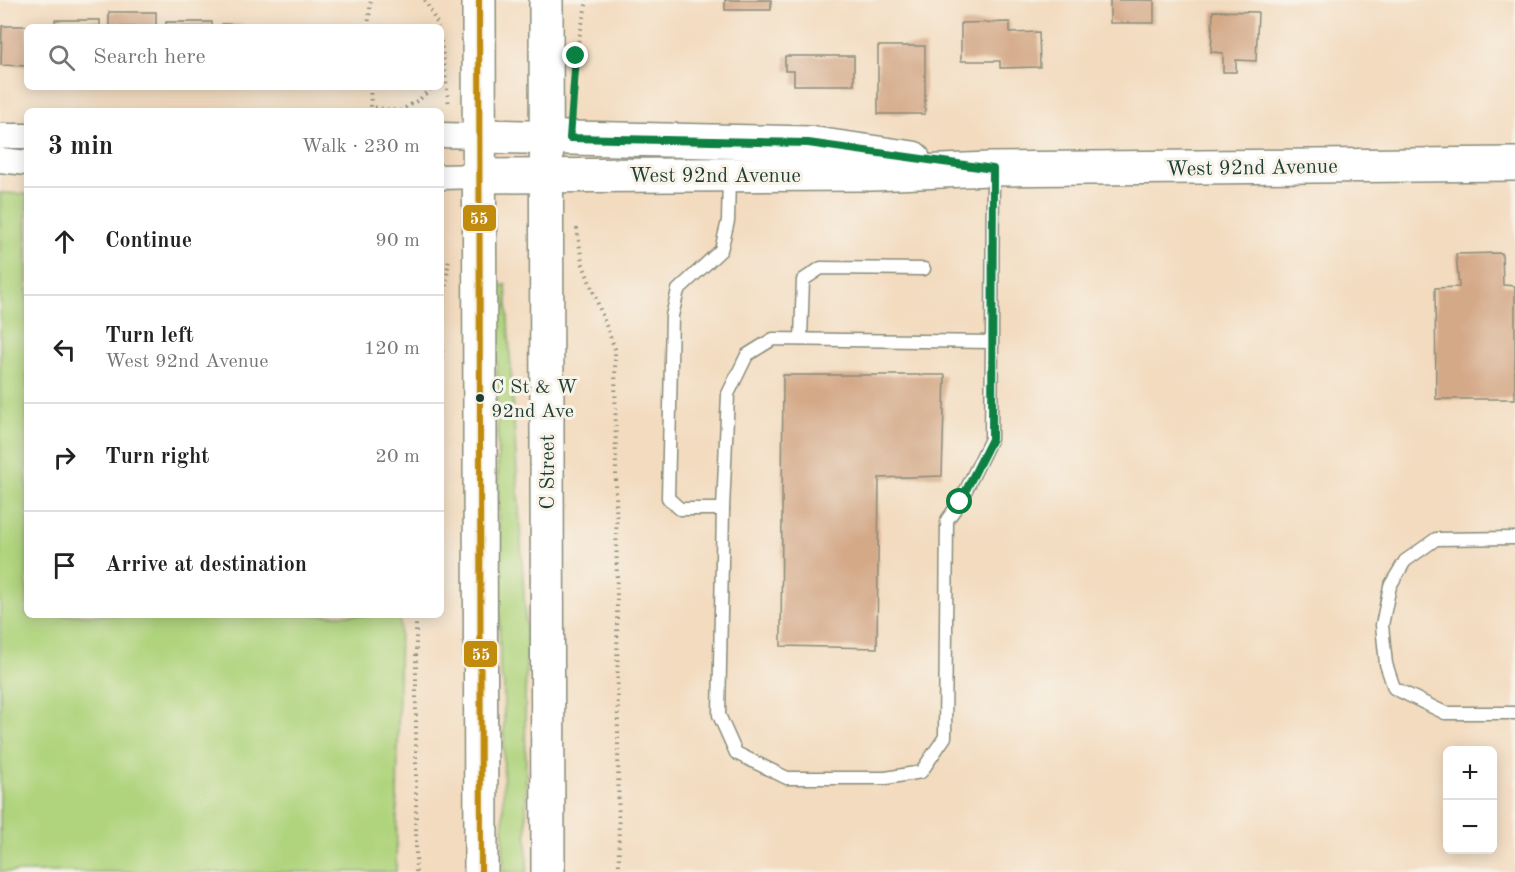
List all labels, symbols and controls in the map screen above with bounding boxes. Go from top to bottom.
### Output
search box [24,24,444,90]
icon: search [45,41,78,74]
route end [562,42,588,68]
text: Search here [93,46,206,68]
text: 3 min [48,134,113,160]
text: Walk · 230 m [301,137,420,157]
street label: West 92nd Avenue [1166,157,1338,180]
street label: West 92nd Avenue [629,166,801,187]
line badge: 55 [462,204,497,232]
text: 55 [470,212,488,228]
icon: ahead [48,225,81,258]
text: Continue [105,230,192,252]
text: 90 m [375,231,420,251]
text: Turn left [105,325,194,347]
icon: left [48,333,81,366]
text: 120 m [364,339,420,359]
text: West 92nd Avenue [105,352,268,372]
place label: C St & W 92nd Ave [491,378,578,422]
marker: C St & W 92nd Ave [474,392,486,404]
street label: C Street [538,434,559,510]
icon: right [48,441,81,474]
text: Turn right [105,446,209,468]
text: 20 m [375,447,420,467]
route start [946,488,972,514]
icon: arrive [48,549,81,582]
text: Arrive at destination [105,554,307,576]
line badge: 55 [463,640,498,668]
text: 55 [472,648,490,664]
map controls [1443,746,1497,854]
button: + [1443,746,1497,800]
button: − [1443,800,1497,854]

